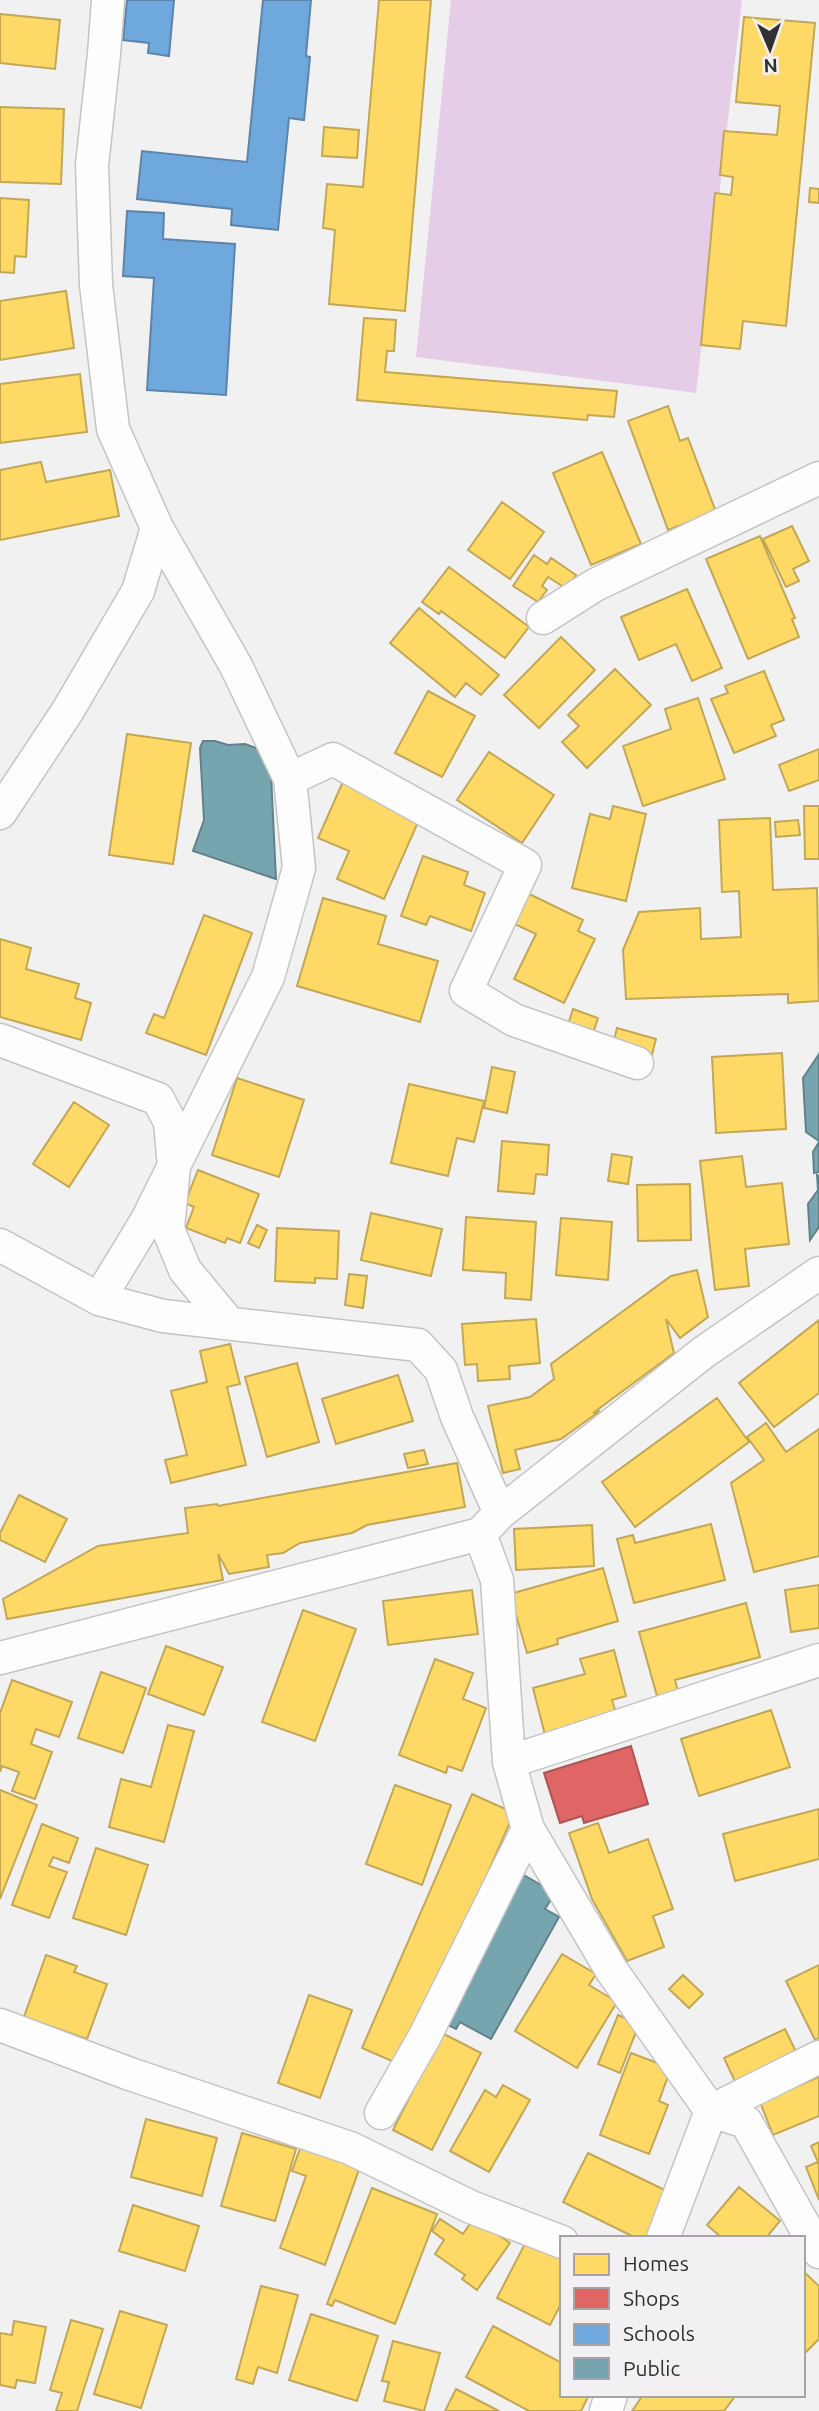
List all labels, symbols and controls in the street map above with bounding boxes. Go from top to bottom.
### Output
north arrow [735,14,805,84]
text: N [763,55,778,77]
legend [560,2236,805,2397]
text: Homes [623,2251,689,2275]
text: Shops [623,2286,680,2310]
text: Schools [623,2321,695,2345]
text: Public [623,2356,680,2380]

